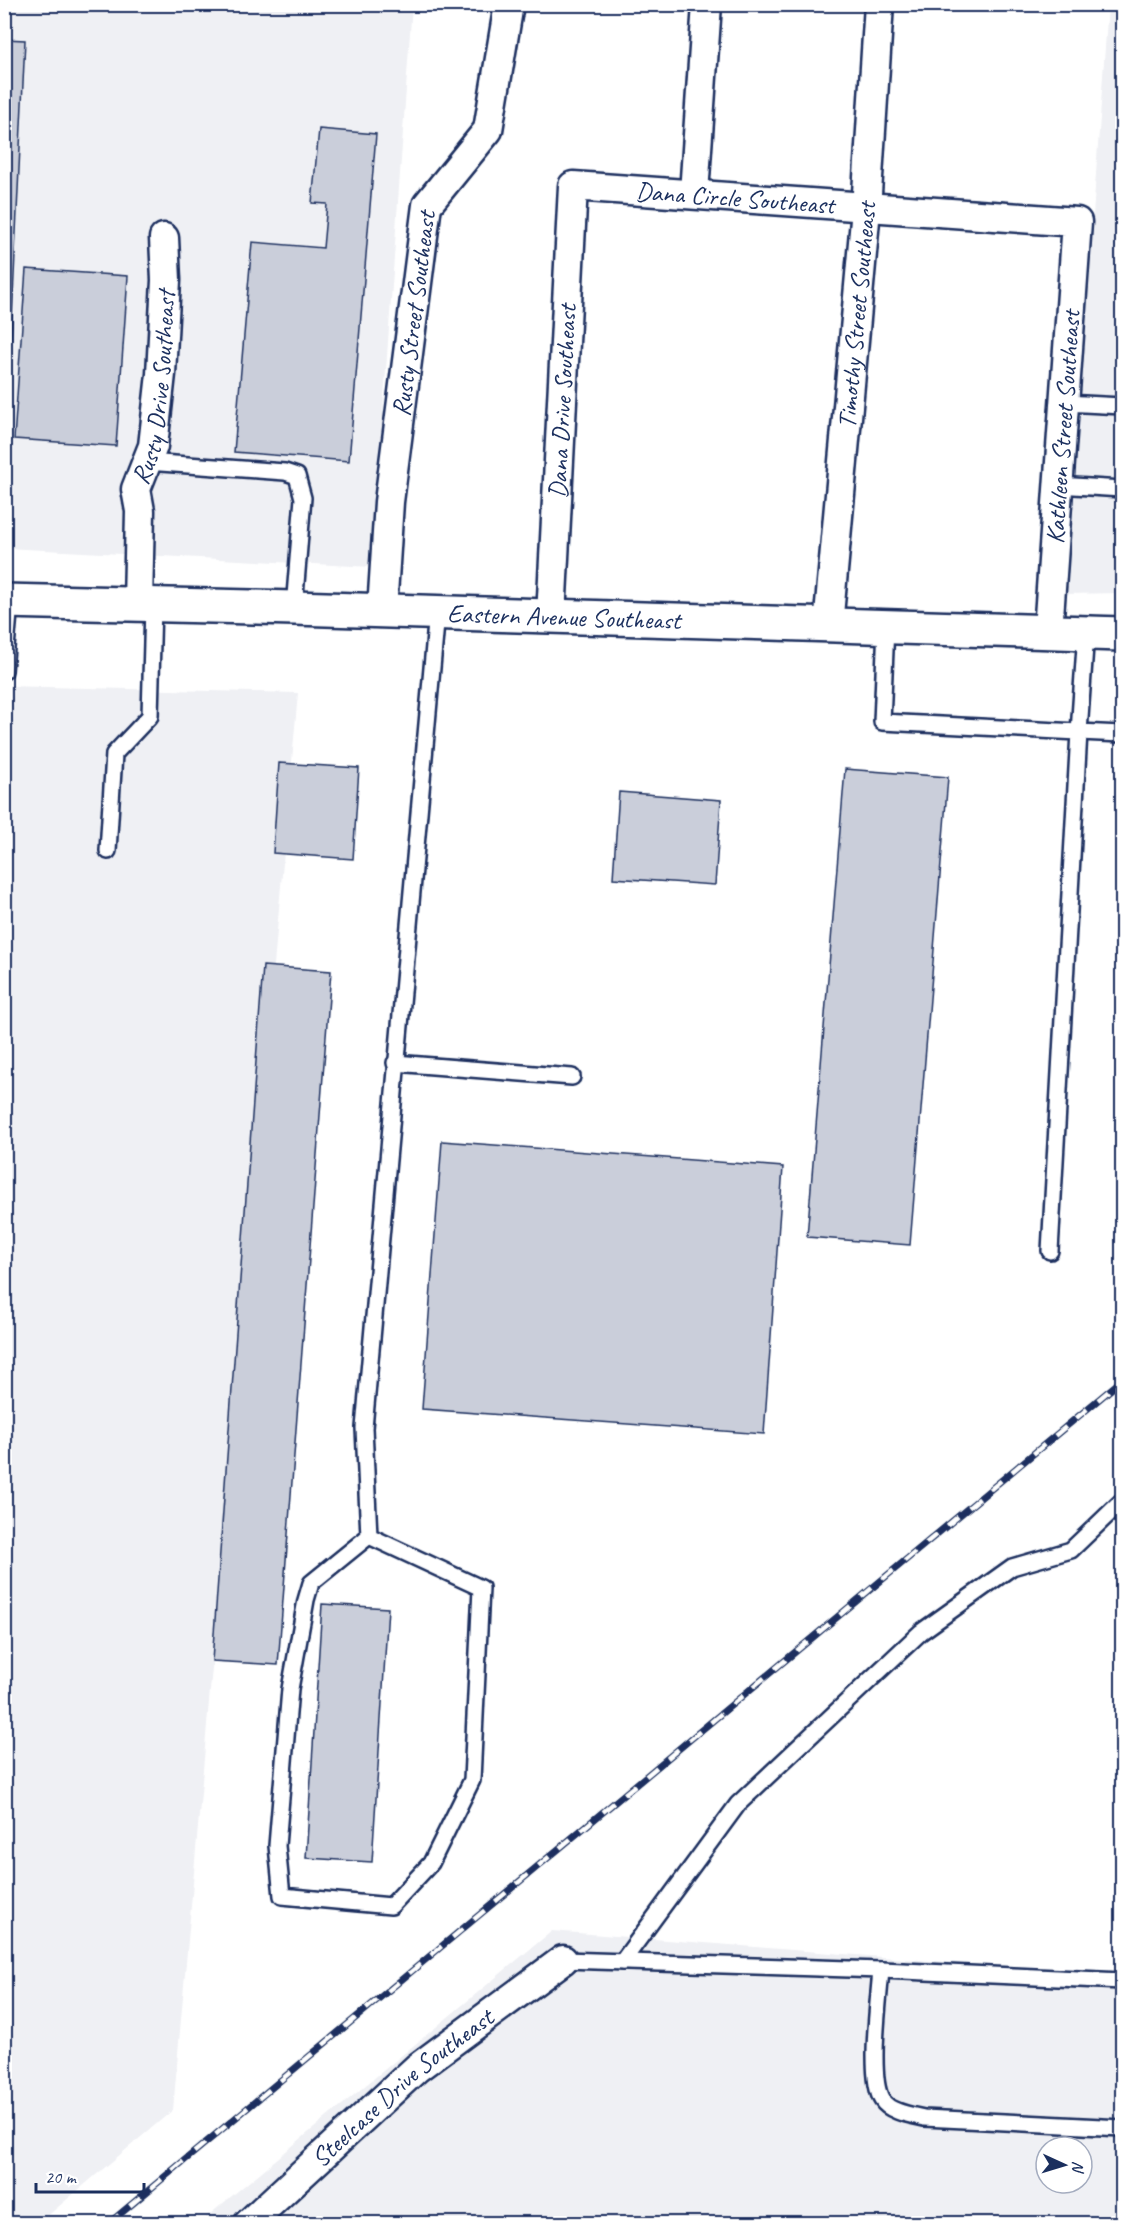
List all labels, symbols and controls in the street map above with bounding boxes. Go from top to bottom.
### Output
street label: Dana Circle Southeast [635,174,838,221]
street label: Timothy Street Southeast [830,199,883,430]
street label: Rusty Street Southeast [384,207,443,418]
street label: Rusty Drive Southeast [123,286,182,489]
street label: Dana Drive Southeast [541,301,584,499]
street label: Kathleen Street Southeast [1038,307,1088,545]
street label: Eastern Avenue Southeast [447,596,683,637]
street label: Steelcase Drive Southeast [304,2000,501,2174]
north arrow [1034,2135,1094,2195]
scale bar [36,2156,144,2194]
text: N [1067,2160,1088,2175]
text: 20 m [45,2166,78,2188]

